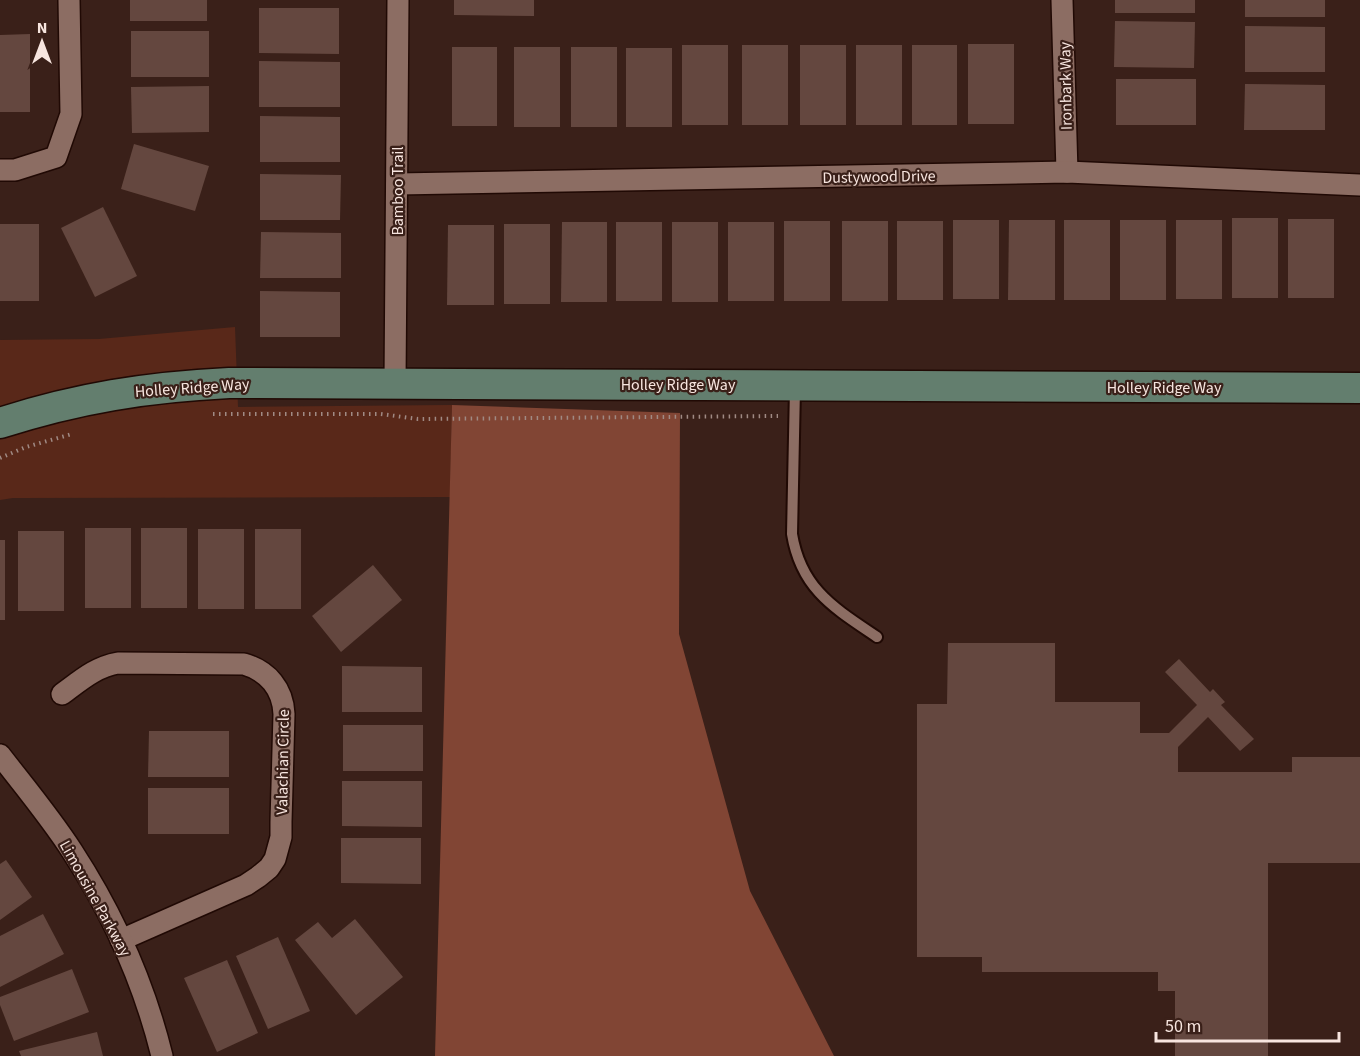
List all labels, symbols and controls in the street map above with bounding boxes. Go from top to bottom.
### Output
north arrow [12,12,72,72]
text: N [37,17,47,39]
street label: Ironbark Way [1054,41,1078,130]
street label: Bamboo Trail [387,146,409,236]
street label: Dustywood Drive [822,165,936,189]
street label: Holley Ridge Way [134,373,251,403]
street label: Holley Ridge Way [621,374,736,396]
street label: Holley Ridge Way [1107,377,1222,399]
street label: Valachian Circle [271,709,295,815]
street label: Limousine Parkway [54,836,136,961]
scale bar [1156,1005,1339,1043]
text: 50 m [1165,1014,1201,1039]

